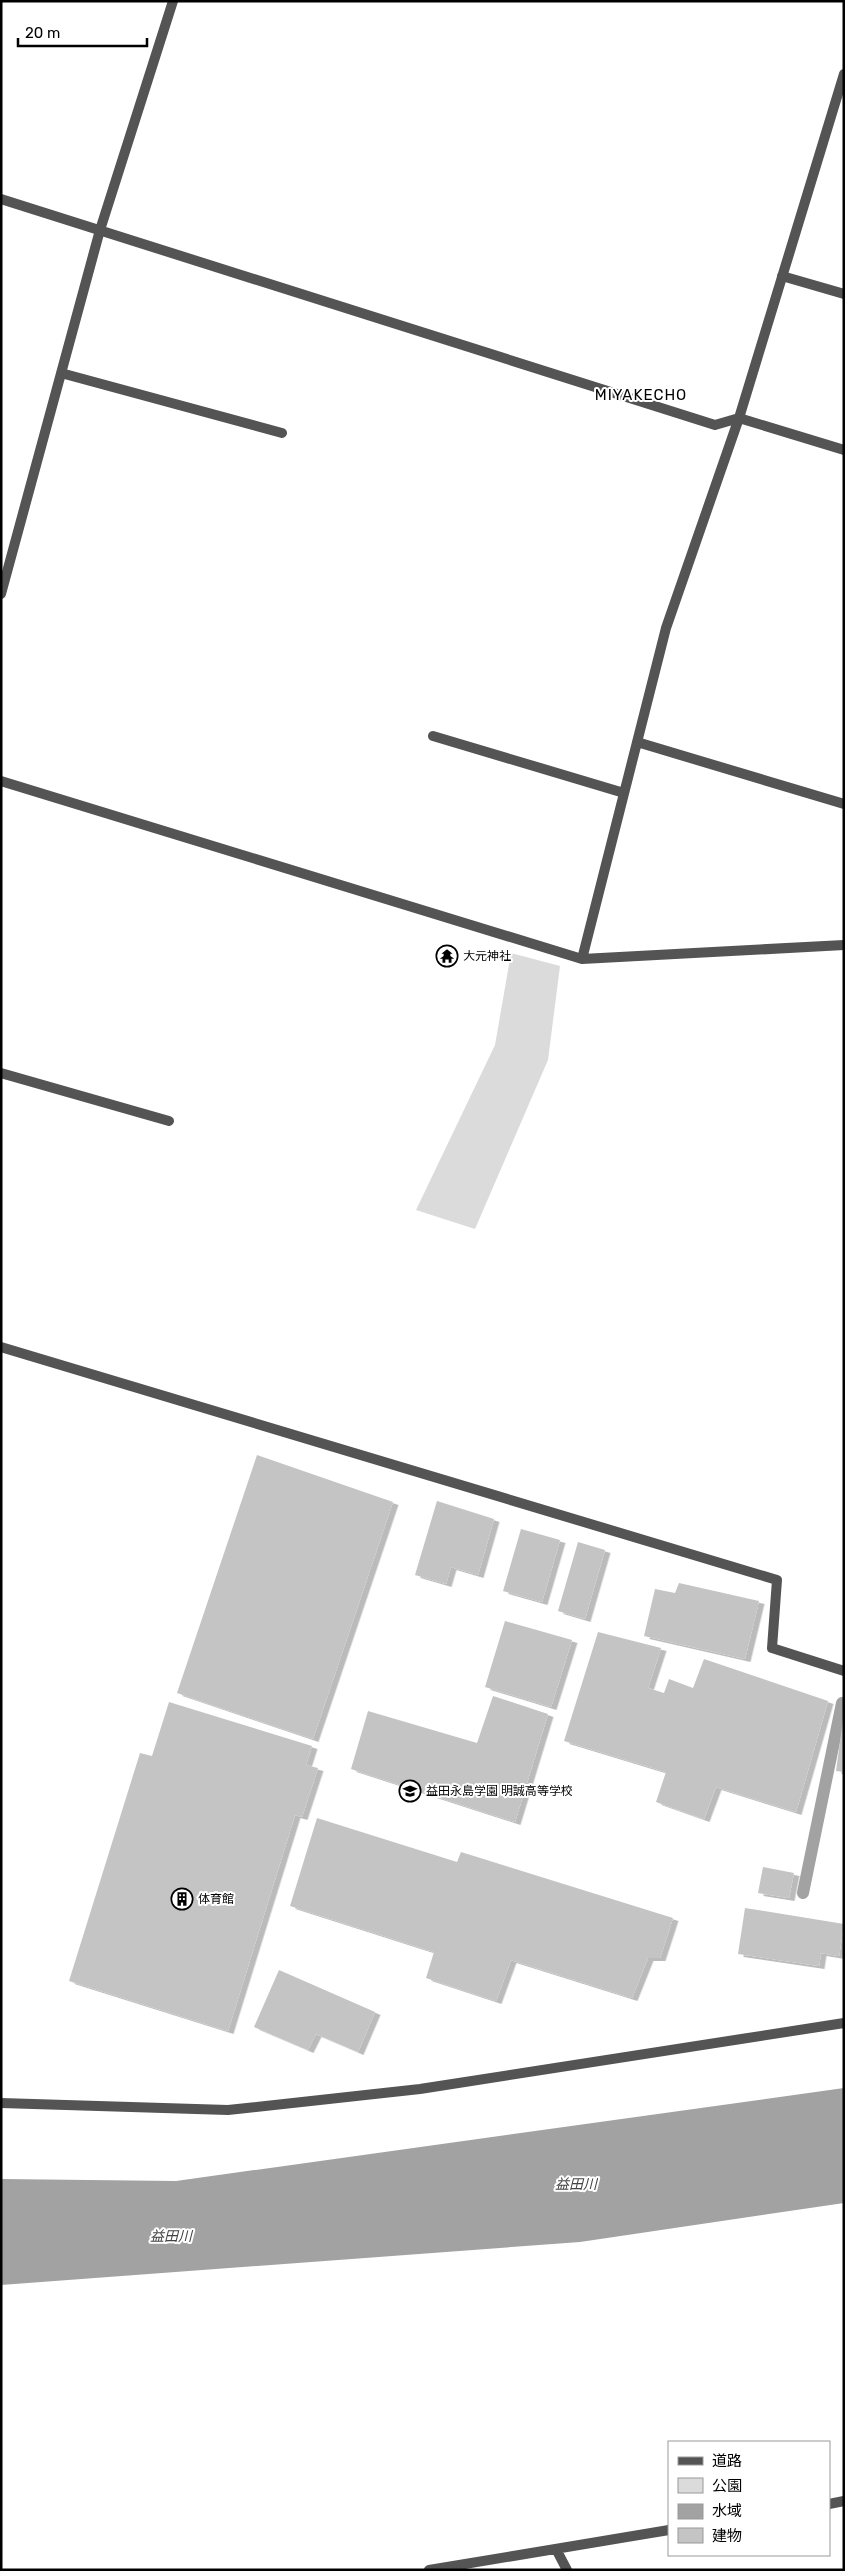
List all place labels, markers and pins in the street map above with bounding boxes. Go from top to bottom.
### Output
temple icon: 大元神社 [435,944,459,968]
place label: 大元神社 [463,949,511,963]
school or university icon: 益田永島学園 明誠高等学校 [398,1779,422,1803]
place label: 益田永島学園 明誠高等学校 [426,1784,573,1798]
building icon: 体育館 [170,1887,194,1911]
place label: 体育館 [198,1892,234,1906]

